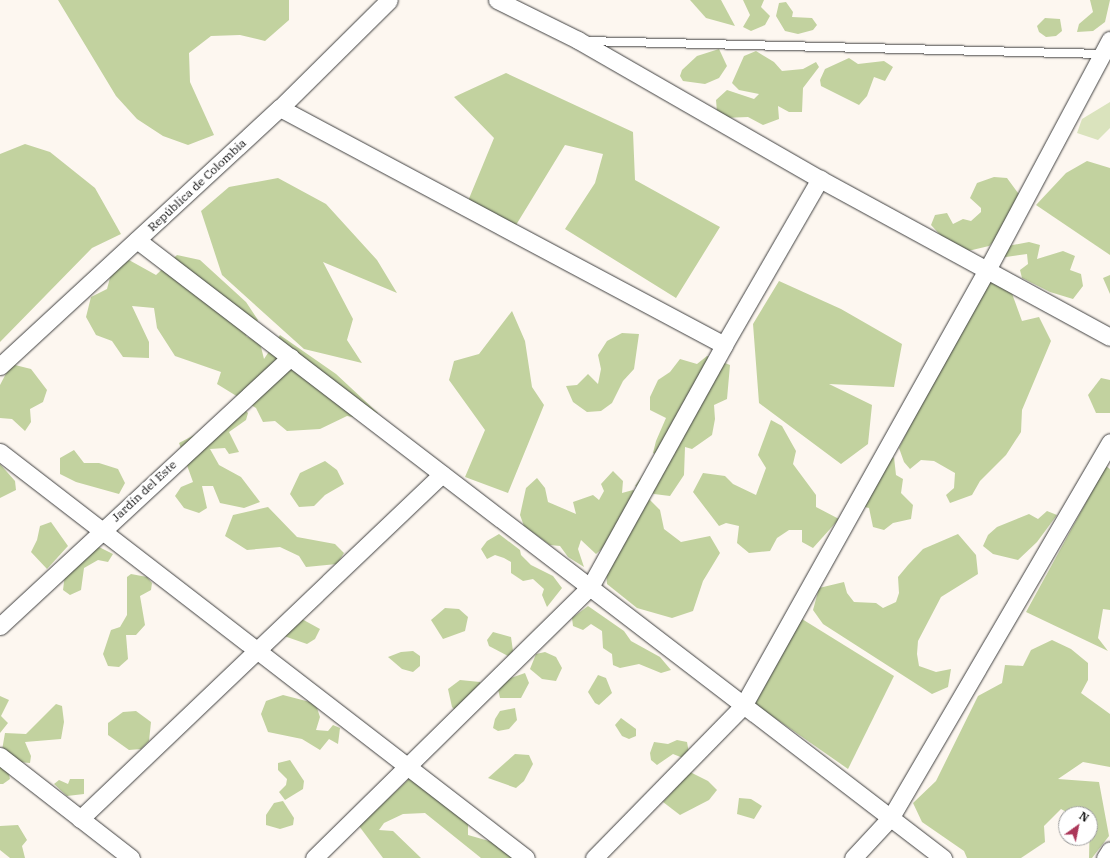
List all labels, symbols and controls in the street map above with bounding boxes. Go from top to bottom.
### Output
street label: República de Colombia [145,136,249,234]
street label: Jardín del Este [109,457,179,525]
north arrow [1058,806,1098,846]
text: N [1077,809,1091,825]

